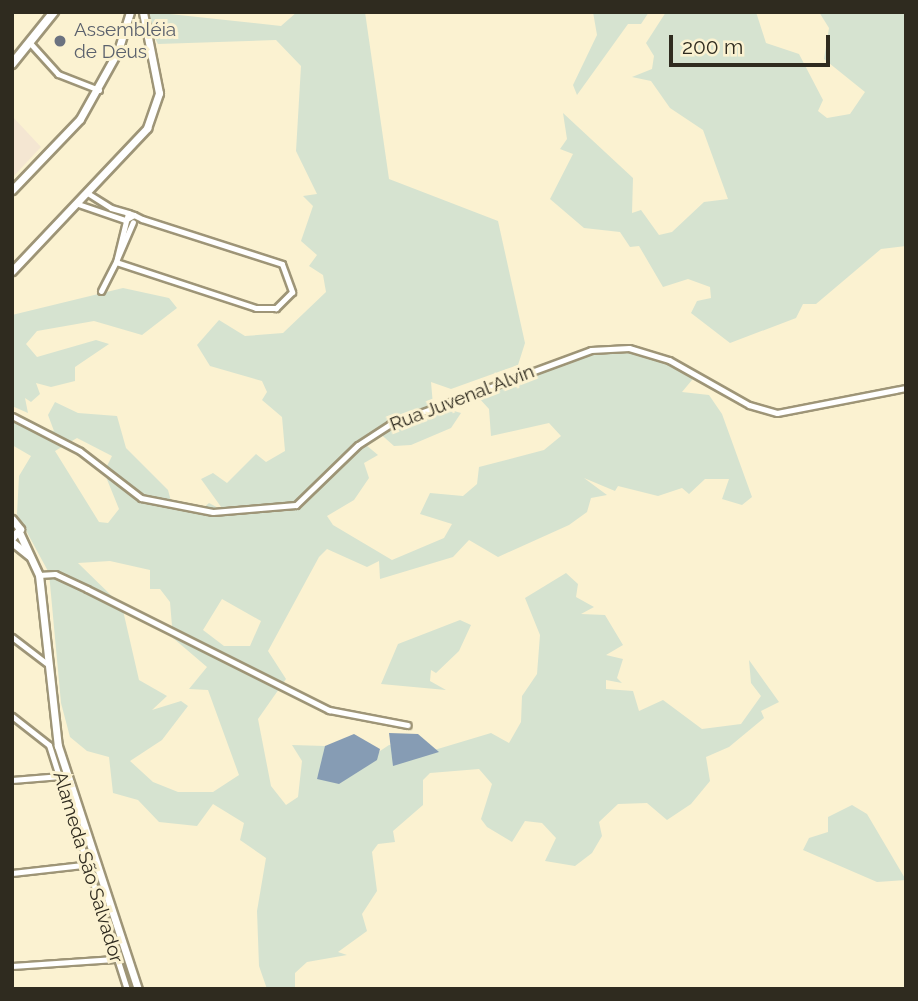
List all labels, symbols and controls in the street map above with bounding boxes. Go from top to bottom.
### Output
place label: Assembléia de Deus [74,19,176,63]
scale bar [673,21,834,65]
marker: Assembléia de Deus [52,33,68,49]
text: 200 m [682,34,743,59]
street label: Rua Juvenal Alvin [386,360,538,436]
street label: Alameda São Salvador [48,769,128,965]

